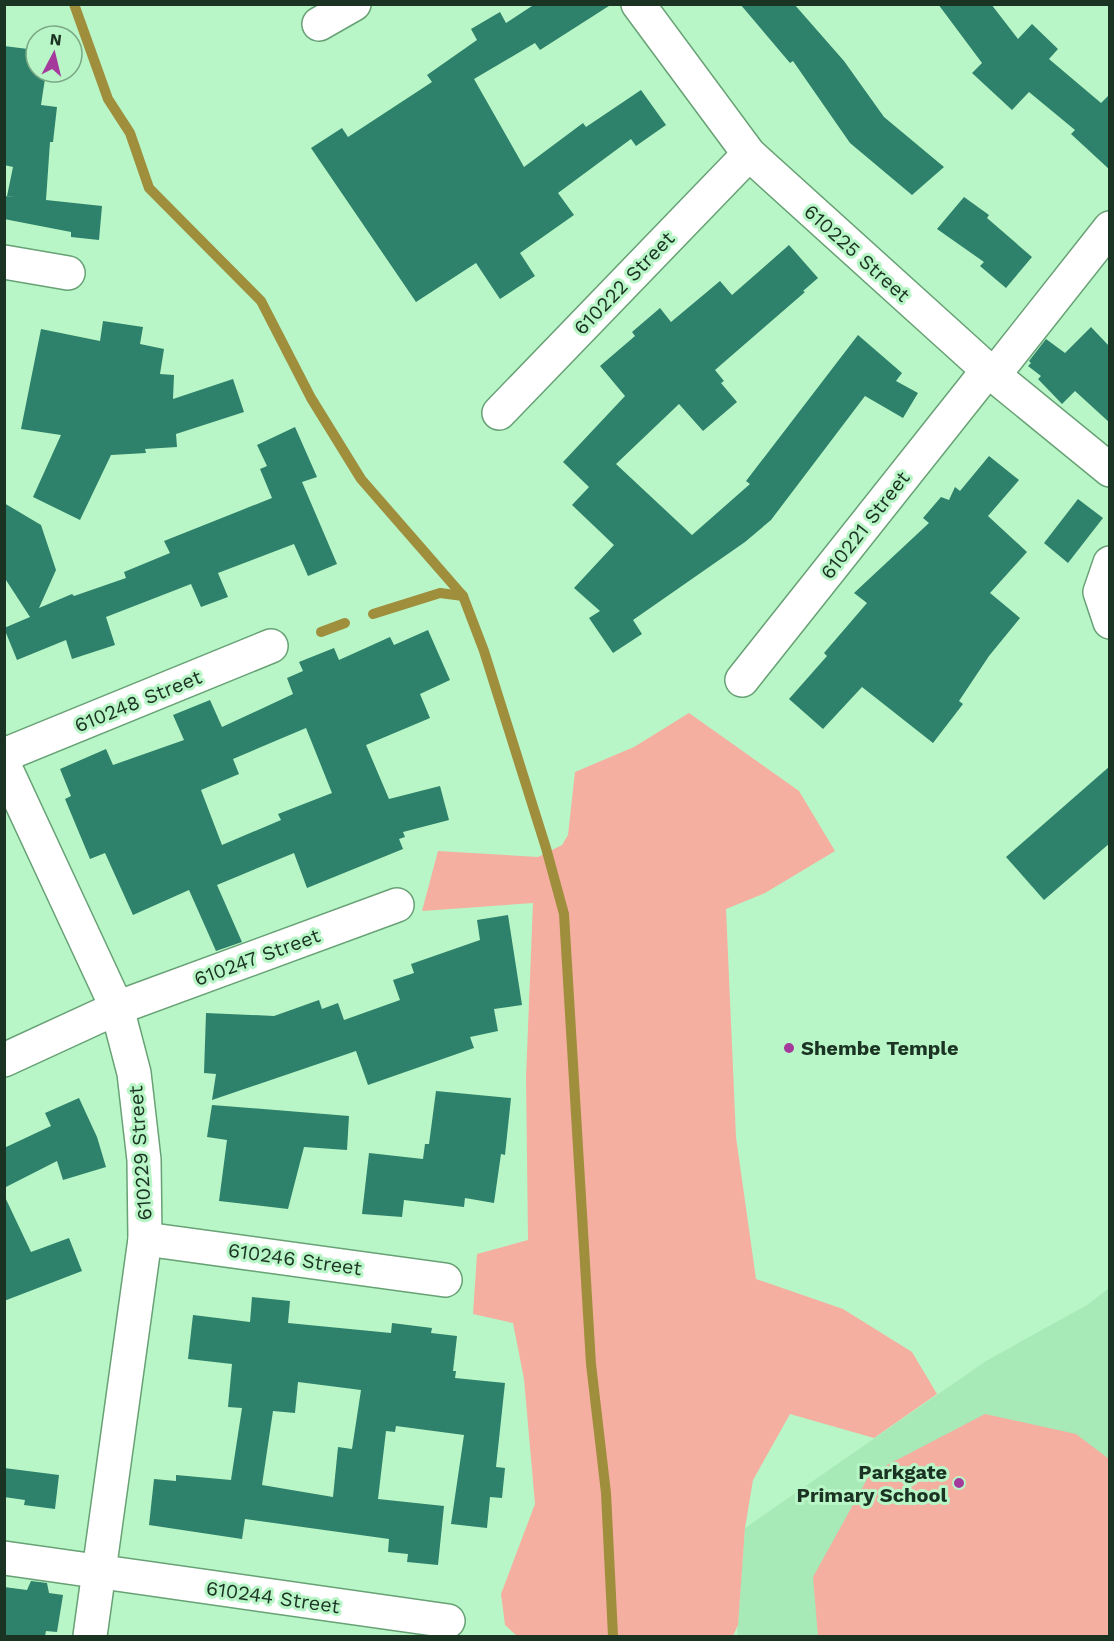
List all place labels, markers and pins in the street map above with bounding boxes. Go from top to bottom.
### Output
place label: Shembe Temple [801,1036,958,1060]
marker: Shembe Temple [782,1041,796,1055]
place label: Parkgate Primary School [797,1460,947,1507]
marker: Parkgate Primary School [952,1476,966,1490]

